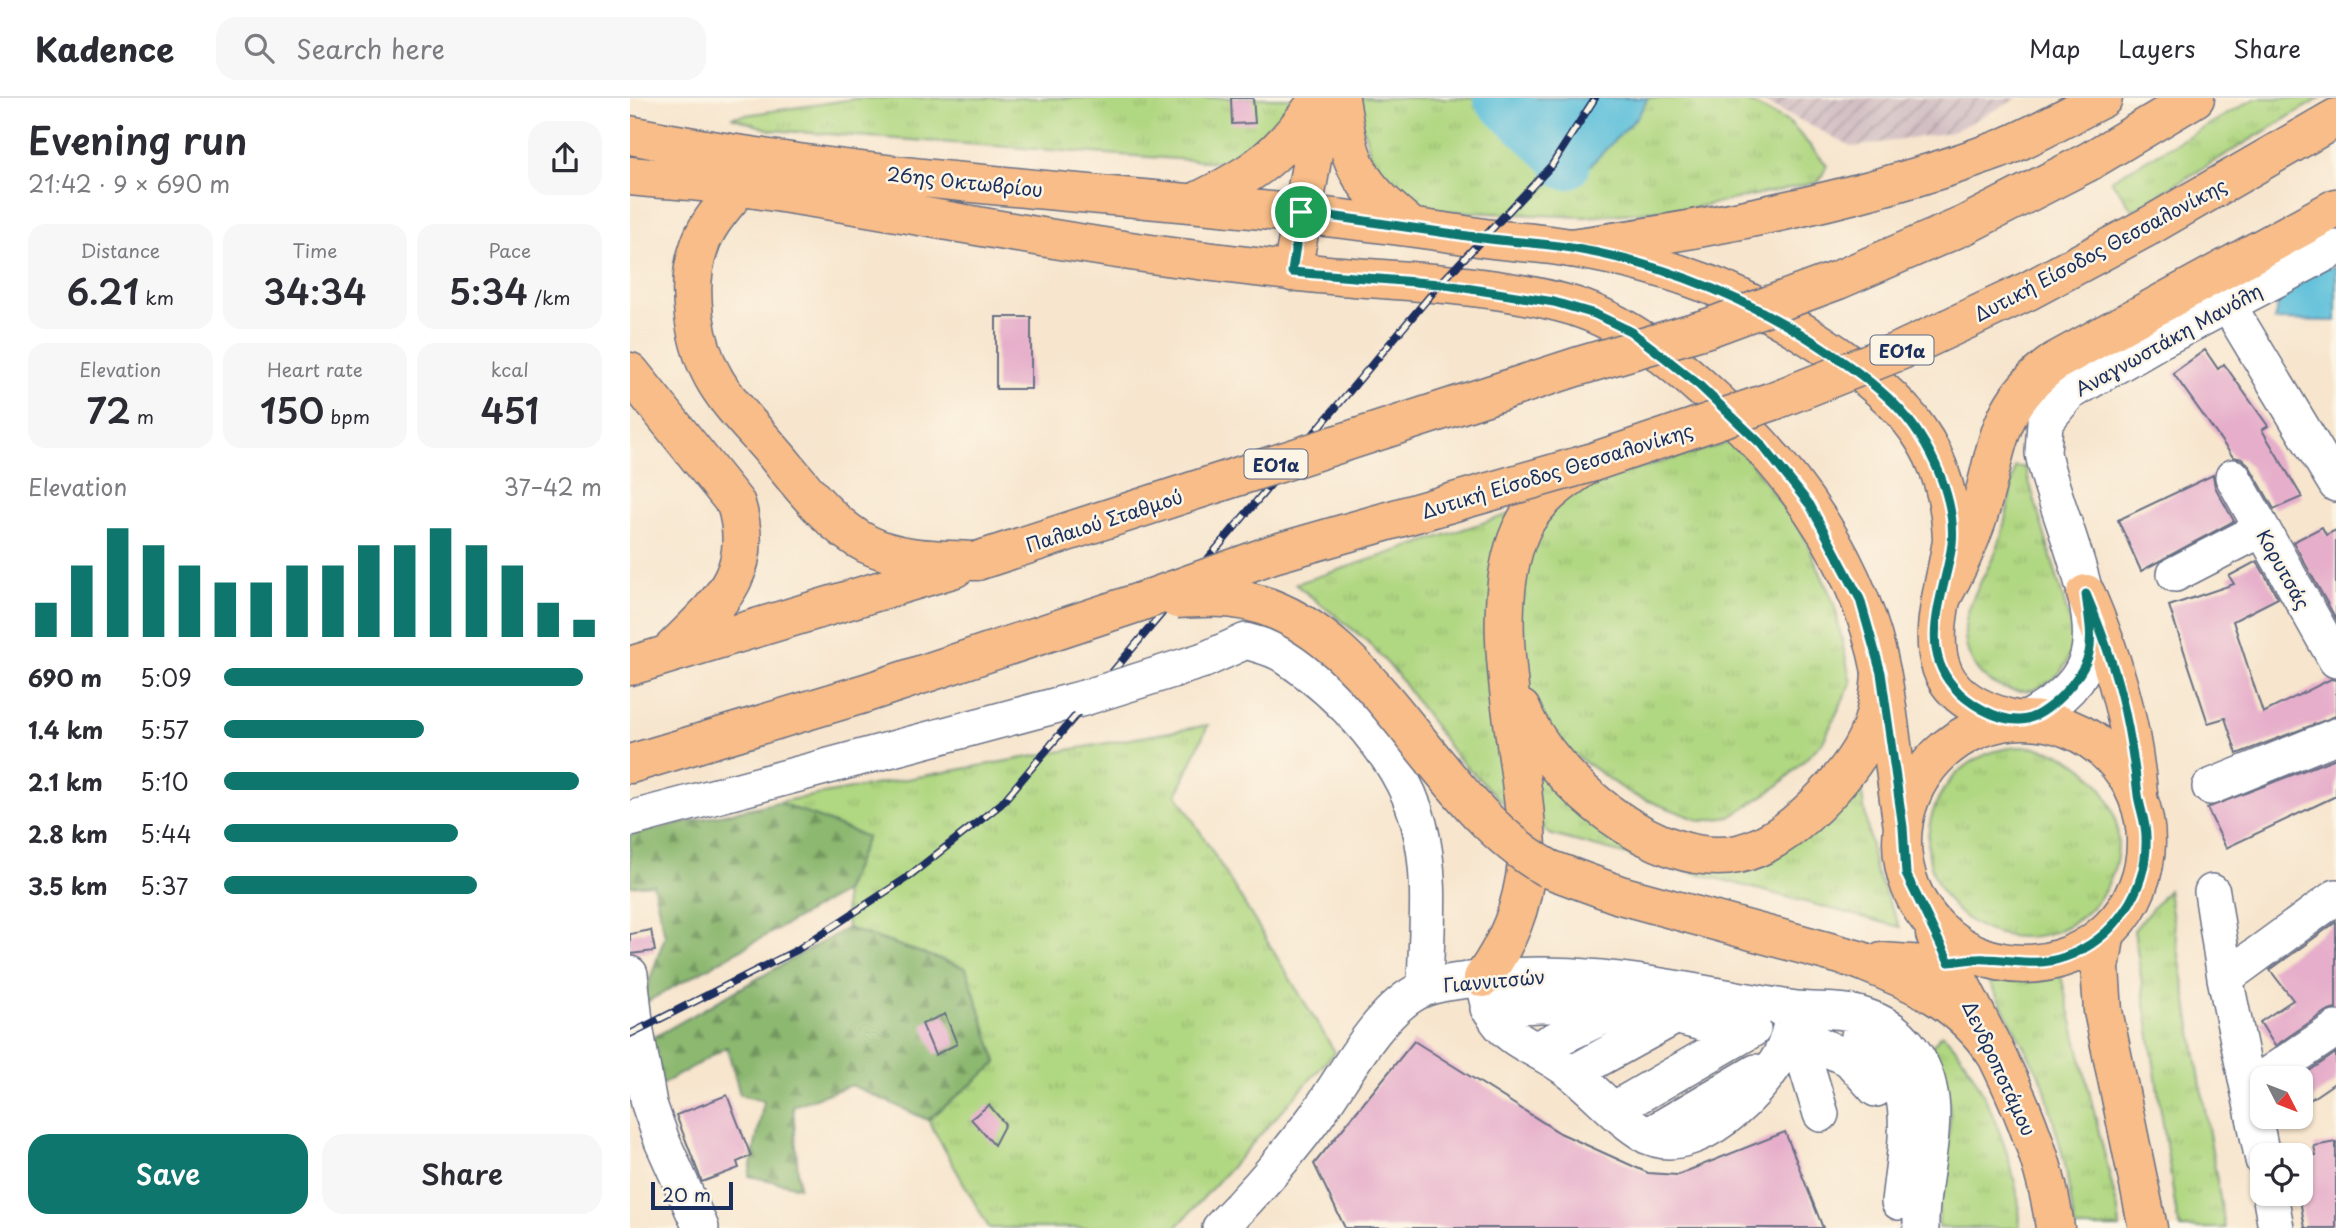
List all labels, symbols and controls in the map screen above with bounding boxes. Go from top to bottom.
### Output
search box [216,17,706,80]
text: Kadence [35,23,174,73]
icon: search [240,29,278,67]
text: Search here [296,29,445,68]
text: Map [2029,30,2080,66]
text: Layers [2118,30,2195,66]
text: Share [2233,30,2301,66]
text: Evening run [28,111,247,168]
button: share [528,121,602,195]
street label: 26ης Οκτωβρίου [886,159,1044,203]
text: 21:42 · 9 × 690 m [28,166,230,201]
street label: Δυτική Είσοδος Θεσσαλονίκης [1969,170,2231,328]
pin [1271,182,1331,242]
icon: arrive [1282,193,1320,231]
text: Distance [80,236,160,264]
text: Time [293,236,337,264]
text: Pace [488,236,531,264]
text: 6.21 [67,264,139,317]
text: 34:34 [263,264,367,317]
text: 5:34 [449,264,528,317]
street label: Αναγνωστάκη Μανόλη [2069,276,2267,402]
text: km [139,283,174,311]
text: /km [528,283,571,311]
road number: ΕΟ1α [1870,336,1934,364]
text: Elevation [79,355,161,383]
text: Heart rate [267,355,363,383]
text: kcal [491,355,529,383]
text: 72 [86,383,131,436]
text: 150 [260,383,324,436]
text: 451 [480,383,539,436]
text: m [131,402,154,430]
text: bpm [324,402,370,430]
street label: Δυτική Είσοδος Θεσσαλονίκης [1418,415,1696,525]
road number: ΕΟ1α [1244,450,1308,478]
text: Elevation [28,469,127,504]
text: 37–42 m [504,469,602,504]
street label: Παλαιού Σταθμού [1022,481,1186,559]
street label: Κορυτσάς [2251,524,2317,614]
text: 690 m [28,660,102,695]
text: 5:09 [140,660,192,695]
text: 1.4 km [28,712,103,747]
text: 5:57 [140,712,189,747]
text: 2.1 km [28,764,103,799]
text: 5:10 [140,764,188,799]
text: 2.8 km [28,816,108,851]
text: 5:44 [140,816,192,851]
text: 3.5 km [28,868,108,903]
text: 5:37 [140,868,188,903]
street label: Γιαννιτσών [1442,962,1546,998]
street label: Δενδροποτάμου [1956,996,2044,1140]
north arrow [2250,1066,2314,1129]
map controls [2250,1066,2313,1206]
button: Save [28,1134,308,1214]
button: Share [322,1134,602,1214]
button: locate [2250,1143,2313,1206]
scale bar [651,1179,733,1211]
text: 20 m [662,1180,711,1208]

